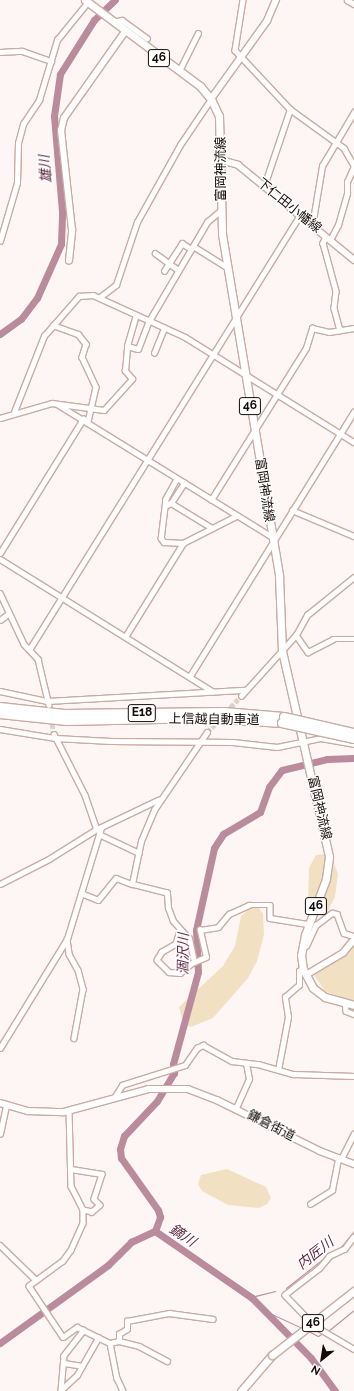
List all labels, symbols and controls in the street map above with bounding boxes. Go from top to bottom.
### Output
road number: 46 [147,48,171,68]
street label: 富岡神流線 [213,137,229,201]
water label: 雄川 [35,154,55,184]
street label: 下仁田小幡線 [254,175,324,237]
road number: 46 [238,396,262,416]
street label: 富岡神流線 [251,457,277,523]
road number: E18 [127,703,157,723]
street label: 上信越自動車道 [168,711,260,729]
street label: 富岡神流線 [304,775,334,841]
road number: 46 [304,896,328,916]
water label: 涸沢川 [174,933,192,975]
street label: 鎌倉街道 [244,1107,298,1145]
water label: 鏑川 [167,1220,199,1250]
water label: 内匠川 [293,1233,337,1273]
road number: 46 [301,1313,325,1333]
north arrow [302,1339,342,1379]
text: N [309,1362,323,1378]

